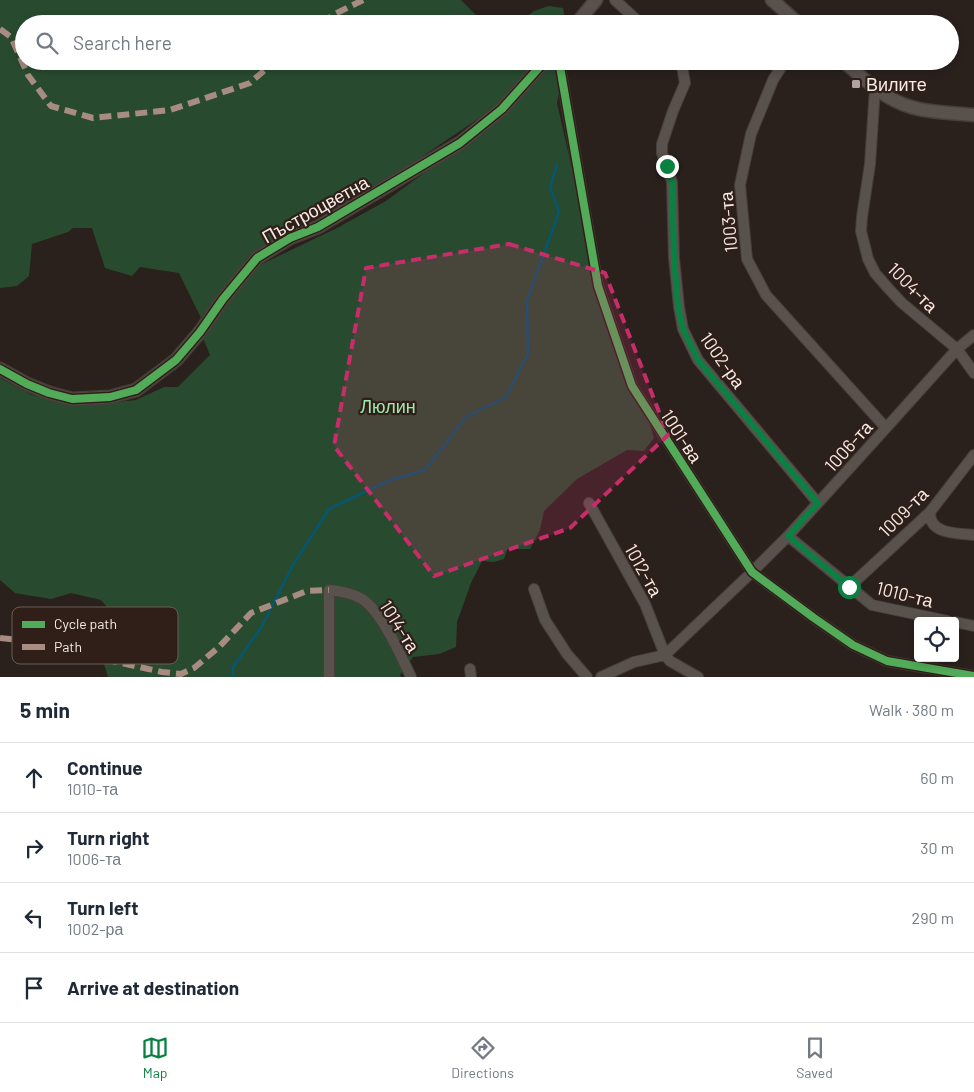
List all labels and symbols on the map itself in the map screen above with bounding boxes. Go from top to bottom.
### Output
place label: Вилите [866,73,927,95]
marker: Вилите [850,78,862,90]
route end [656,155,679,178]
street label: Пъстроцветна [258,170,373,247]
street label: 1003-та [714,190,742,253]
street label: 1004-та [883,257,943,317]
street label: 1002-ра [696,328,751,393]
park label: Люлин [360,395,416,417]
street label: 1001-ва [657,405,708,468]
street label: 1006-та [819,415,877,476]
street label: 1009-та [874,482,933,541]
street label: 1012-та [621,540,668,601]
route start [838,576,861,599]
street label: 1010-та [874,576,937,612]
street label: 1014-та [375,596,425,657]
legend [12,607,178,664]
text: Cycle path [54,615,117,632]
text: Path [54,638,82,655]

